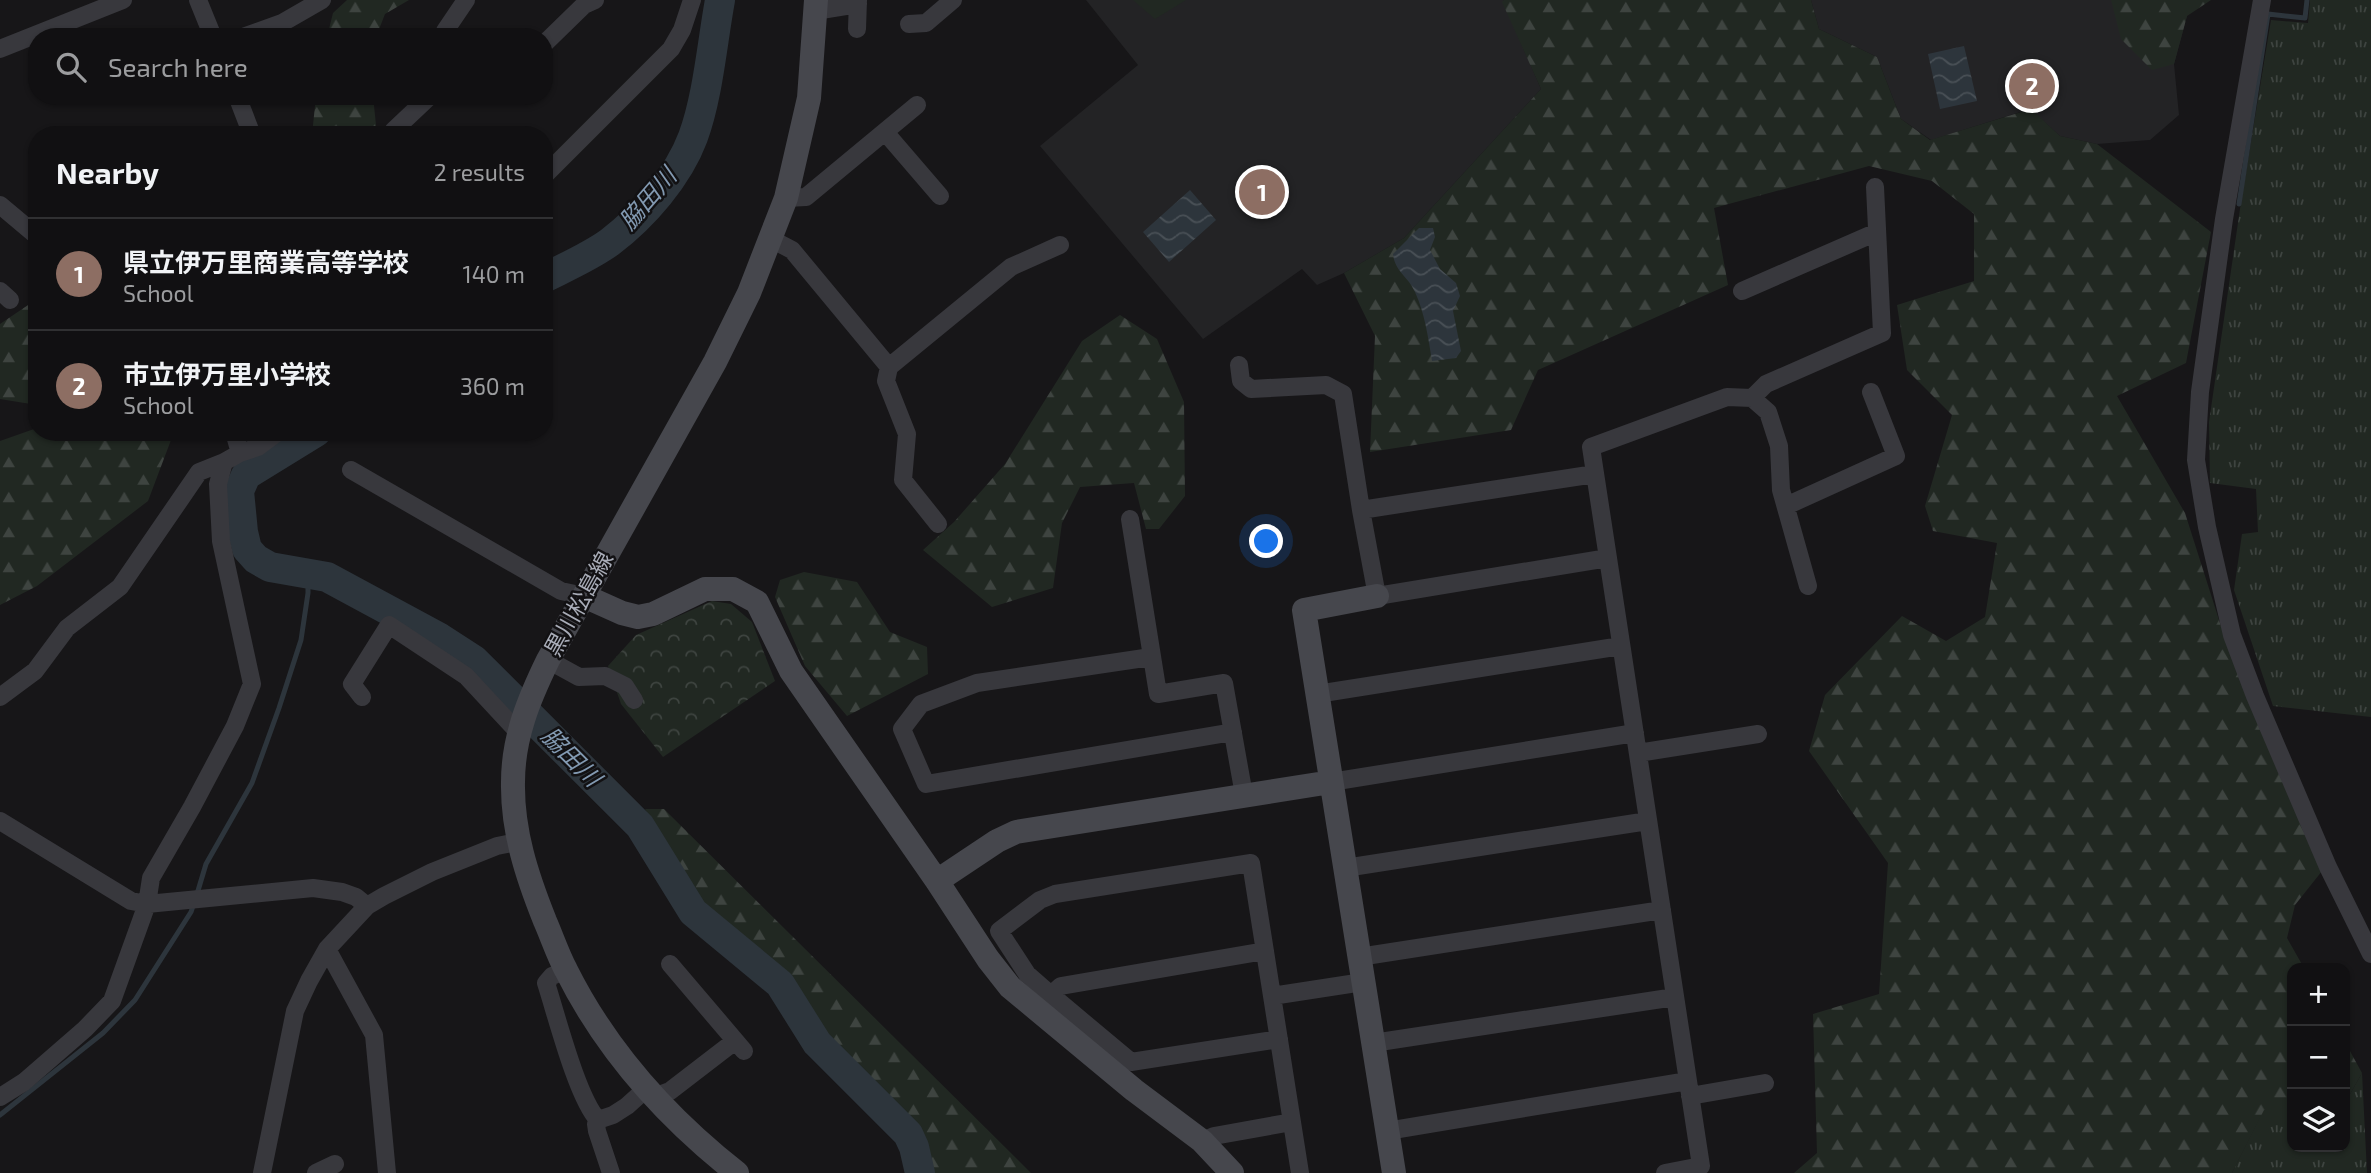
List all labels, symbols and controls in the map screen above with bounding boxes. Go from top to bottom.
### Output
search box [28,28,553,105]
icon: search [52,48,90,86]
text: Search here [108,51,248,82]
pin: 2 [2009,60,2055,112]
text: Nearby [56,154,159,190]
text: 2 results [434,158,525,186]
water label: 脇田川 [612,159,683,235]
pin: 1 [1239,166,1285,218]
text: 県立伊万里商業高等学校 [123,246,409,277]
text: 1 [74,260,84,288]
text: 140 m [463,260,525,288]
text: School [123,279,193,307]
text: 市立伊万里小学校 [123,358,331,389]
text: 2 [72,372,86,400]
text: 360 m [460,372,525,400]
text: School [123,391,193,419]
your location [1249,524,1283,558]
street label: 黒川松島線 [538,546,618,661]
water label: 脇田川 [536,720,610,794]
map controls [2287,963,2350,1152]
button: + [2287,963,2350,1026]
button: − [2287,1026,2350,1089]
button: layers [2287,1089,2350,1152]

